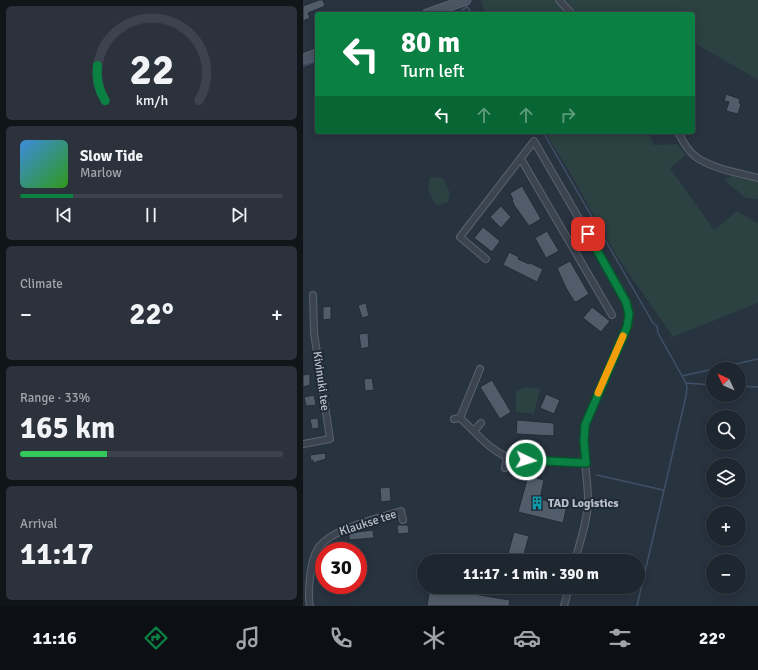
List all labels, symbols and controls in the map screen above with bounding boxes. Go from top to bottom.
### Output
text: 80 m [401,26,460,60]
icon: left [335,28,387,80]
text: 22 [129,45,174,96]
text: Turn left [401,60,464,82]
text: km/h [135,92,168,109]
icon: left [431,104,453,126]
icon: ahead [473,104,495,126]
icon: ahead [515,104,537,126]
icon: right [557,104,579,126]
text: Slow Tide [80,147,143,165]
text: Marlow [80,165,122,181]
icon: previous [53,204,75,226]
icon: pause [140,204,162,226]
icon: next [228,204,250,226]
pin [571,217,605,251]
icon: arrive [577,223,599,245]
text: Climate [20,276,63,292]
text: 22° [129,296,174,333]
text: − [20,301,32,328]
text: + [271,301,283,328]
street label: Kivinuki tee [309,350,333,412]
north arrow [706,362,746,402]
map controls [706,362,746,594]
text: Range · 33% [20,390,90,406]
text: 165 km [20,410,115,447]
button: search [706,410,746,450]
position arrow [505,439,547,481]
button: layers [706,458,746,498]
building icon: TAD Logistics [529,495,545,511]
place label: TAD Logistics [548,496,619,511]
button: + [706,506,746,546]
street label: Klaukse tee [337,507,399,539]
text: Arrival [20,516,57,532]
text: 11:17 [20,536,94,573]
speed limit sign: 30 [315,542,367,594]
button: − [706,554,746,594]
text: 11:17 · 1 min · 390 m [463,565,599,583]
icon: directions [142,624,170,652]
icon: music [234,624,262,652]
icon: phone [327,624,355,652]
icon: climate [420,624,448,652]
icon: car [513,624,541,652]
icon: filters [606,624,634,652]
text: 11:16 [32,627,77,649]
text: 22° [699,627,726,649]

